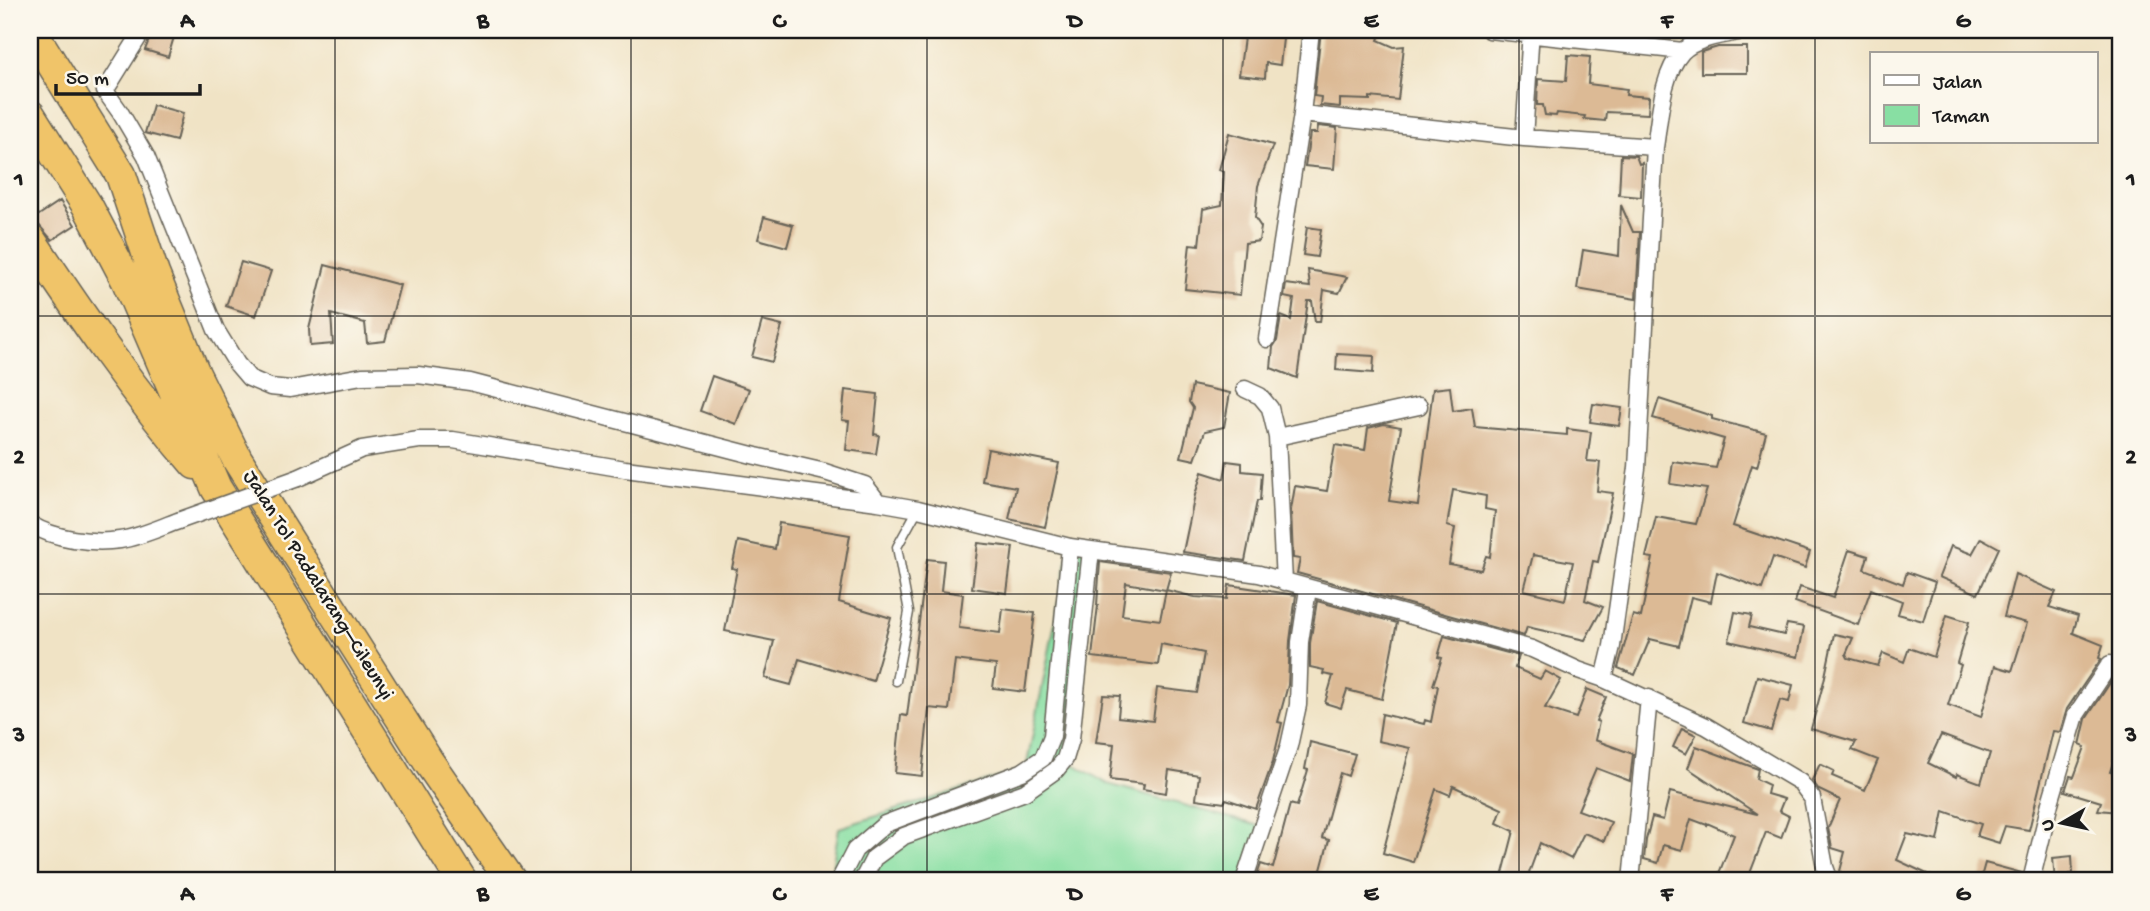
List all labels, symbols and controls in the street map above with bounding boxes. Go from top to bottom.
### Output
text: A [179,9,195,36]
text: B [476,9,490,36]
text: C [773,9,788,36]
text: D [1066,9,1084,36]
text: E [1364,9,1380,36]
text: F [1660,9,1675,36]
text: G [1956,9,1972,36]
scale bar [56,52,200,96]
legend [1870,52,2098,144]
text: 50 m [66,68,109,93]
text: Jalan [1933,72,1982,97]
text: Taman [1932,106,1989,131]
text: 1 [13,167,24,194]
text: 1 [2125,167,2136,194]
text: 2 [13,445,25,472]
text: 2 [2125,445,2137,472]
street label: Jalan Tol Padalarang–Cileunyi [236,467,398,705]
text: 3 [12,723,25,750]
text: 3 [2124,723,2137,750]
north arrow [2028,788,2098,858]
text: U [2036,818,2061,832]
text: A [179,882,195,909]
text: B [476,882,490,909]
text: C [773,882,788,909]
text: D [1066,882,1084,909]
text: E [1364,882,1380,909]
text: F [1660,882,1675,909]
text: G [1956,882,1972,909]

